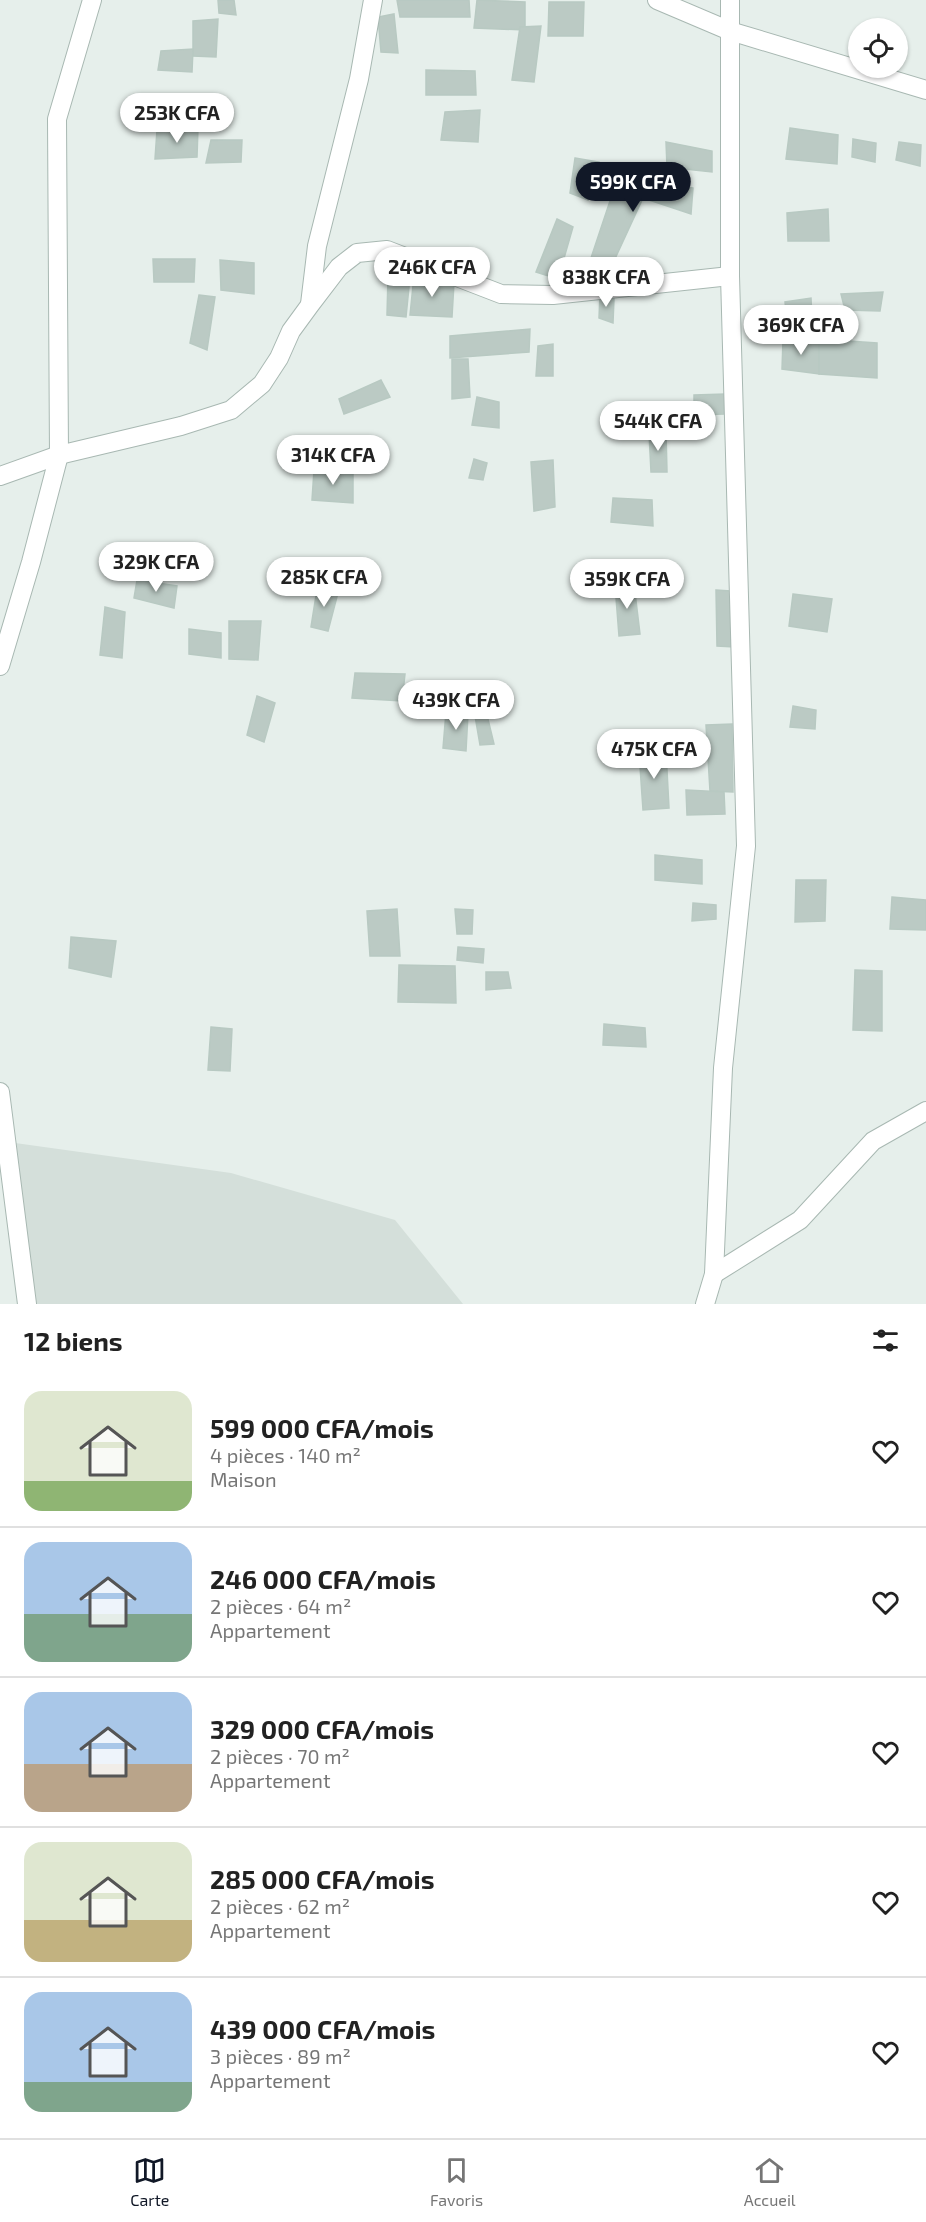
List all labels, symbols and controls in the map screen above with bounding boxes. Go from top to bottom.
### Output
map controls [848,18,908,78]
button: locate [848,18,908,78]
pin: 253K CFA [115,93,239,144]
text: 253K CFA [134,100,220,124]
pin: 599K CFA [571,162,695,213]
text: 599K CFA [590,169,676,193]
pin: 246K CFA [370,247,494,298]
text: 246K CFA [388,254,476,278]
pin: 838K CFA [544,257,668,308]
text: 838K CFA [562,264,650,288]
pin: 369K CFA [739,305,863,356]
text: 369K CFA [758,312,844,336]
pin: 544K CFA [596,401,720,452]
text: 544K CFA [614,408,702,432]
pin: 314K CFA [271,435,395,486]
text: 314K CFA [291,442,375,466]
pin: 329K CFA [94,542,218,593]
text: 329K CFA [113,549,199,573]
pin: 285K CFA [262,557,386,608]
pin: 359K CFA [565,559,689,610]
text: 285K CFA [281,564,367,588]
text: 359K CFA [584,566,670,590]
pin: 439K CFA [394,680,518,731]
text: 439K CFA [412,687,500,711]
pin: 475K CFA [592,729,716,780]
text: 475K CFA [611,736,697,760]
icon: filters [869,1324,902,1357]
text: 12 biens [24,1325,123,1356]
text: 599 000 CFA/mois [210,1412,434,1443]
icon: home [72,1415,144,1487]
icon: heart [869,1435,902,1468]
text: 4 pièces · 140 m² [210,1443,361,1467]
text: Maison [210,1467,277,1491]
text: 246 000 CFA/mois [210,1563,436,1594]
icon: home [72,1566,144,1638]
icon: heart [869,1586,902,1619]
text: 2 pièces · 64 m² [210,1594,351,1618]
text: Appartement [210,1618,331,1642]
text: 329 000 CFA/mois [210,1713,434,1744]
icon: home [72,1716,144,1788]
icon: heart [869,1736,902,1769]
text: 2 pièces · 70 m² [210,1744,350,1768]
text: Appartement [210,1768,331,1792]
text: 285 000 CFA/mois [210,1863,434,1894]
icon: home [72,1866,144,1938]
icon: heart [869,1886,902,1919]
text: 2 pièces · 62 m² [210,1894,350,1918]
text: Appartement [210,1918,331,1942]
text: 439 000 CFA/mois [210,2013,435,2044]
icon: home [72,2016,144,2088]
icon: heart [869,2036,902,2069]
text: 3 pièces · 89 m² [210,2044,351,2068]
text: Appartement [210,2068,331,2092]
tab: Carte [130,2154,169,2209]
tab: Favoris [430,2154,483,2209]
tab: Accueil [744,2154,796,2209]

